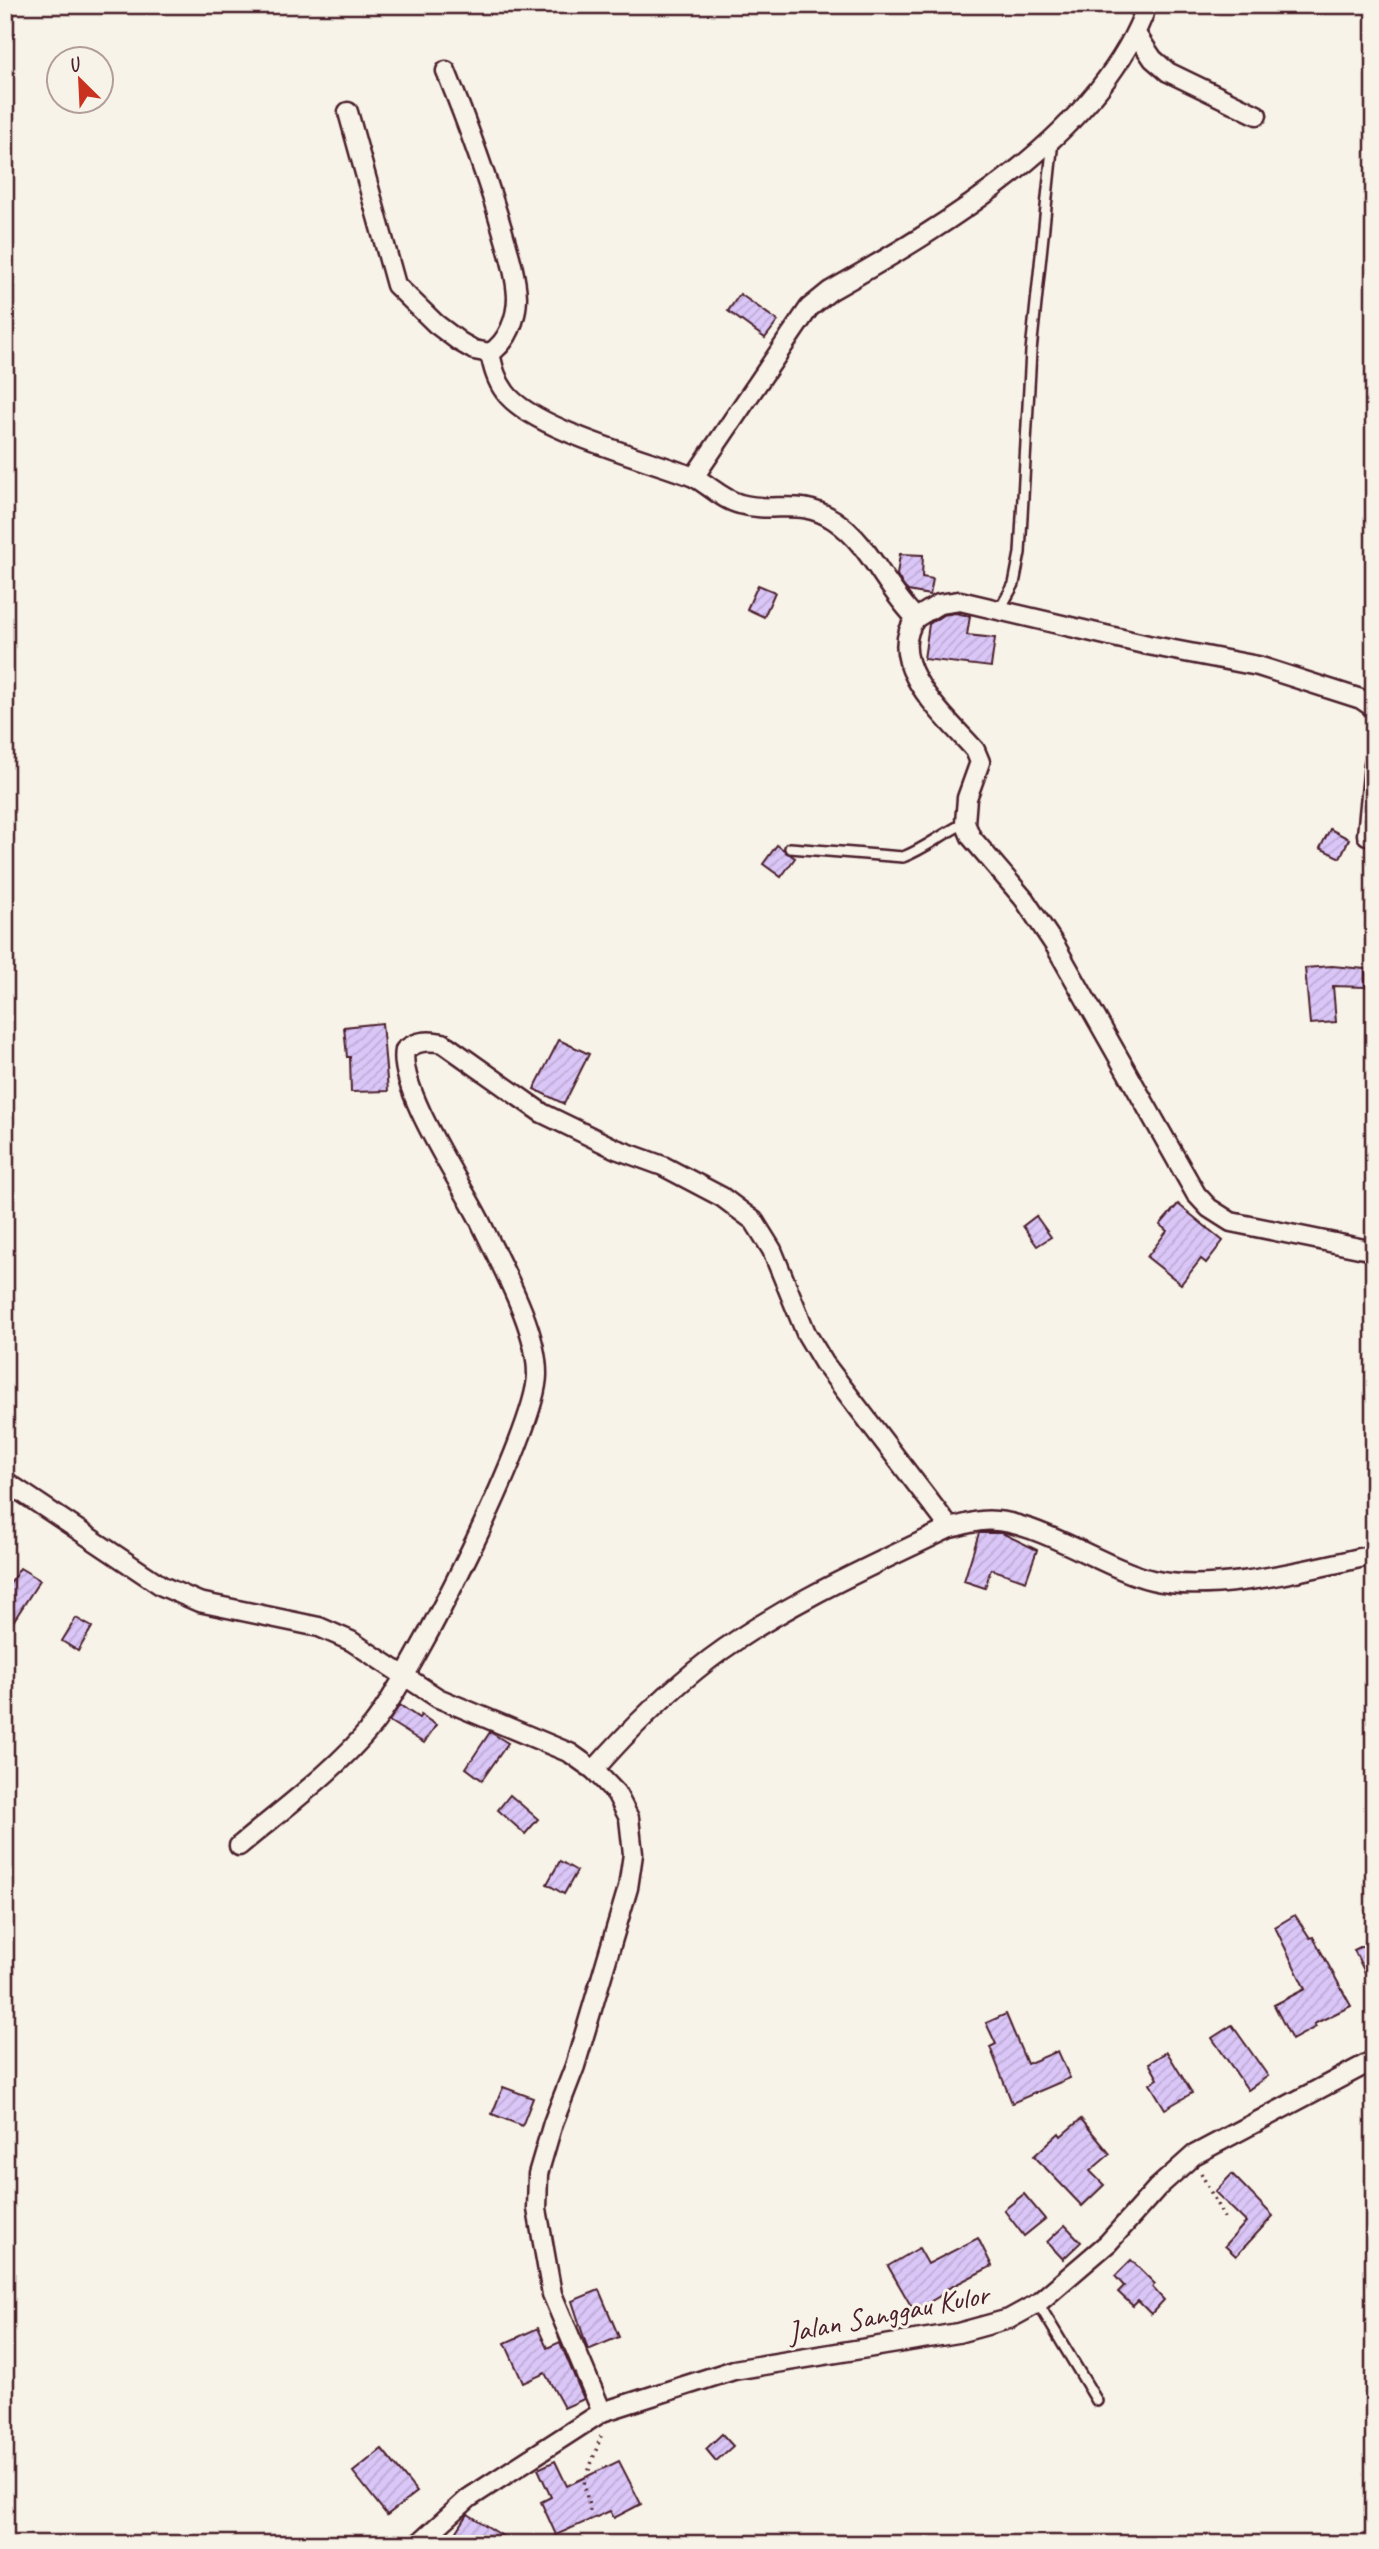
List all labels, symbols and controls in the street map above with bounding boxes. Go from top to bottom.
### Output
north arrow [46,46,116,116]
text: U [64,51,86,78]
street label: Jalan Sanggau Kulor [782,2274,995,2351]

